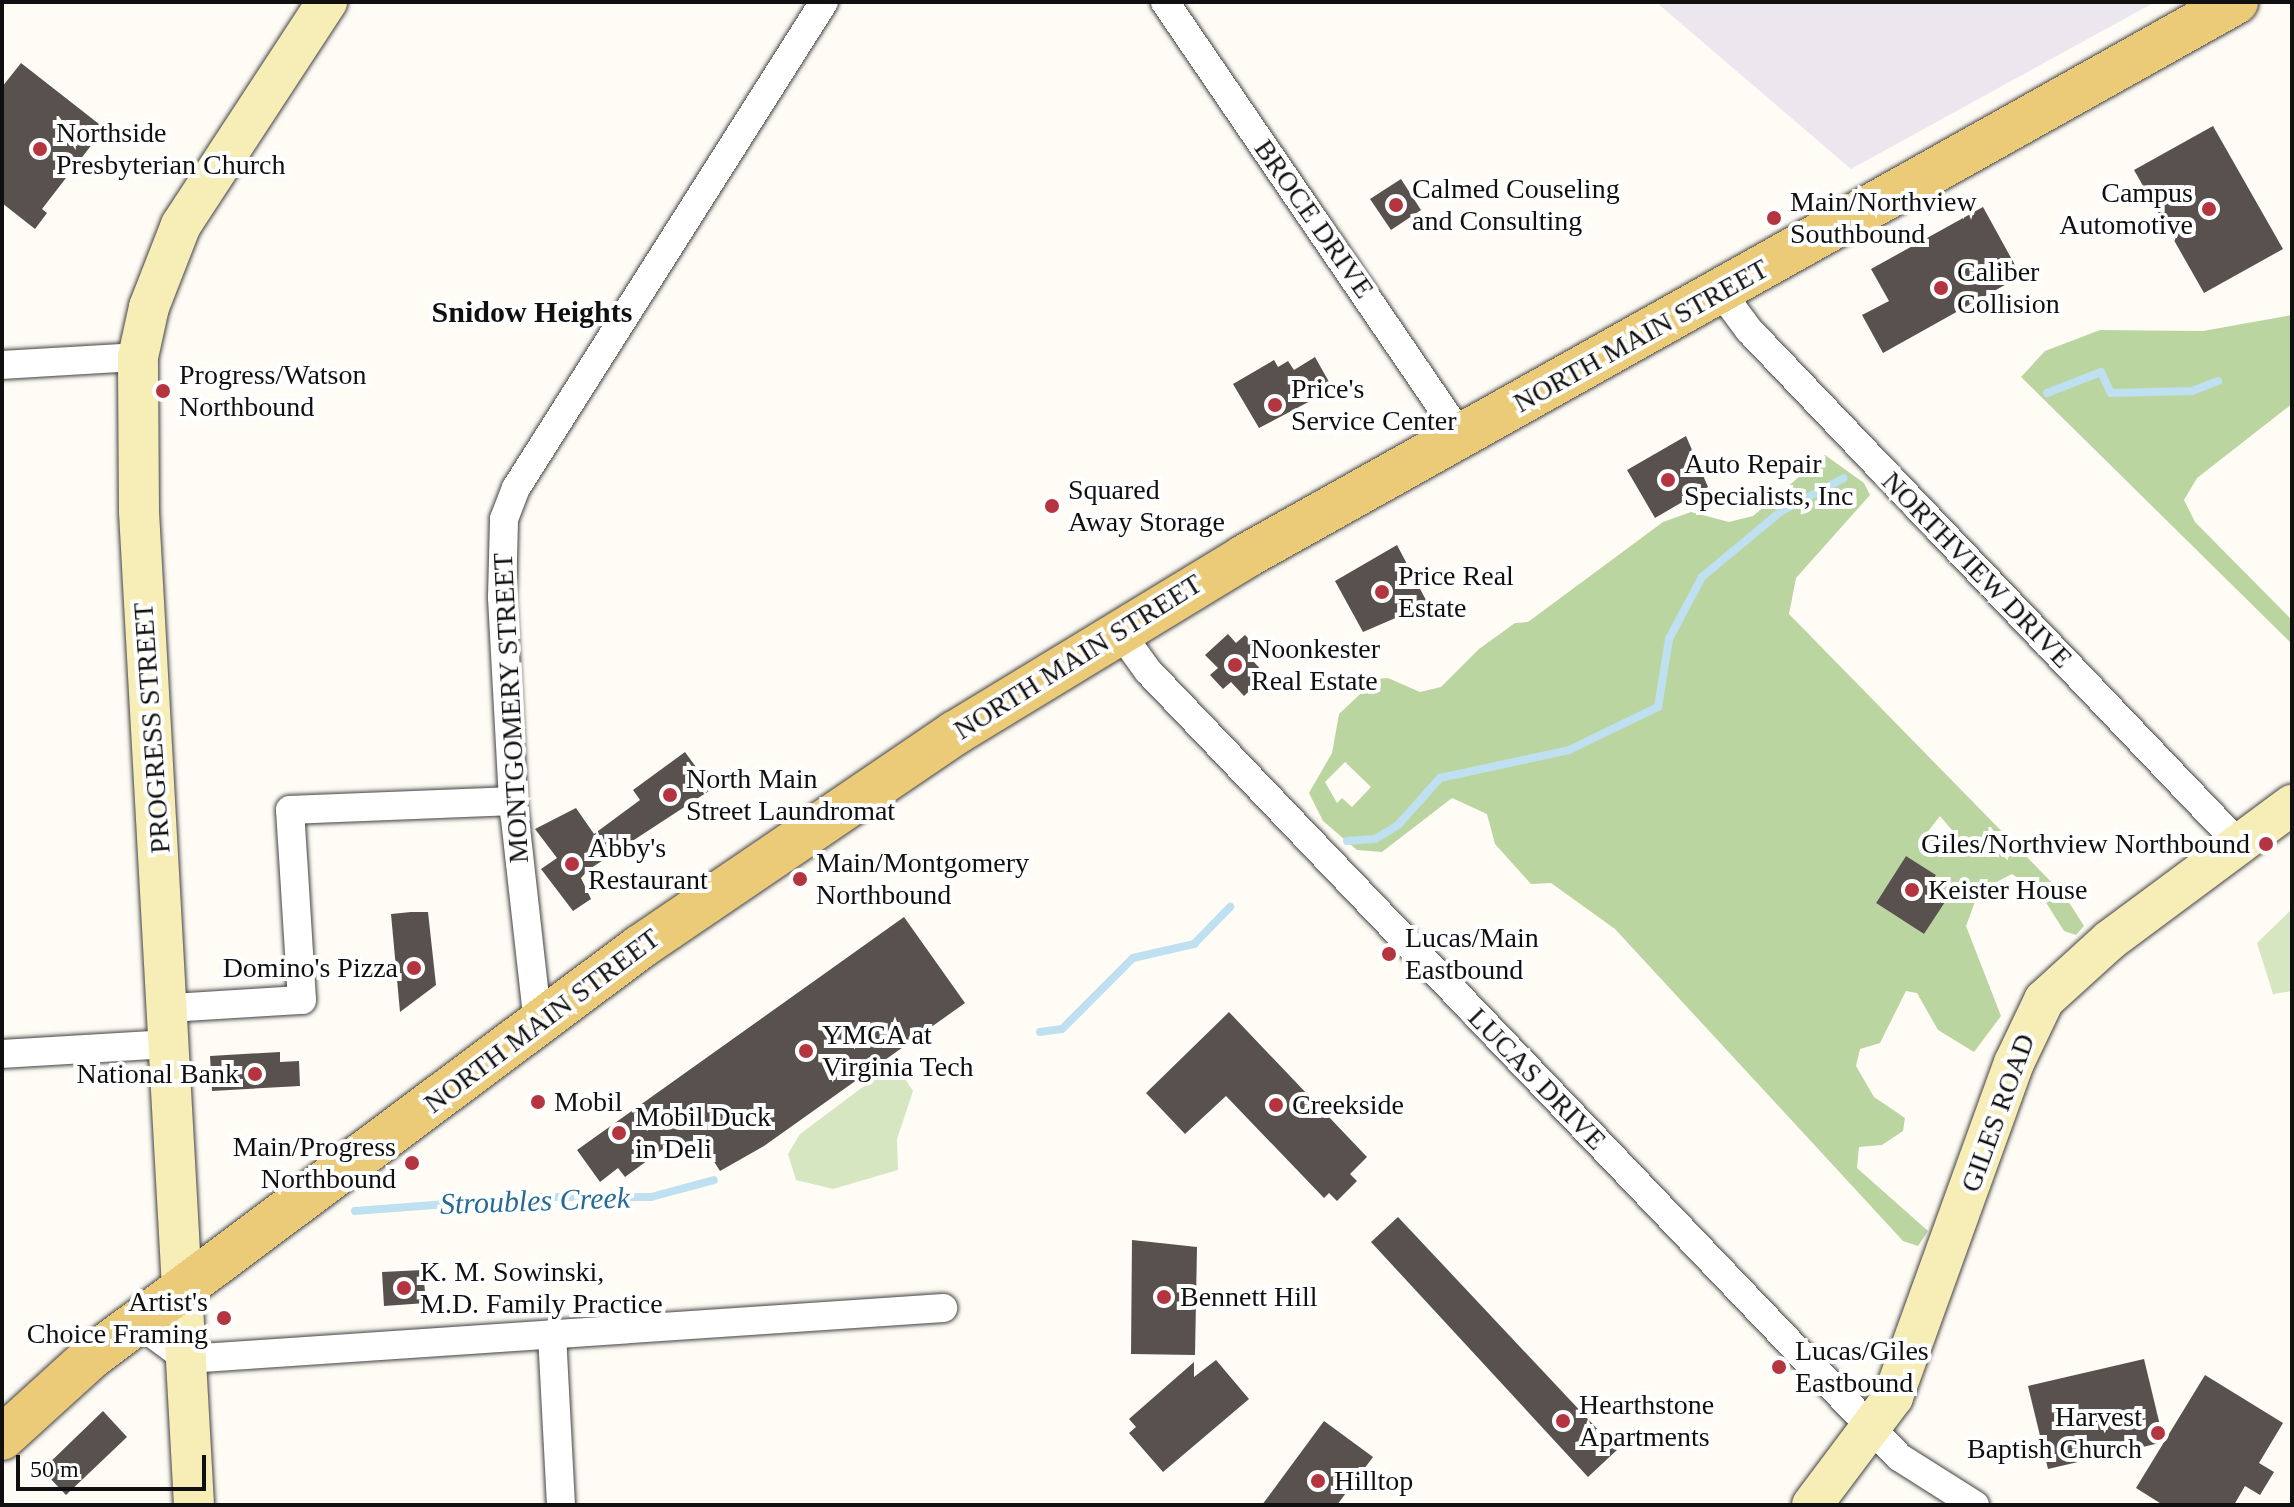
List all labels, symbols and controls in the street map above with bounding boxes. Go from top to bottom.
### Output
place label: Northside Presbyterian Church [56,116,285,182]
street label: BROCE DRIVE [1247,133,1381,305]
marker: Northside Presbyterian Church [31,140,49,158]
place label: Calmed Couseling and Consulting [1412,172,1620,238]
place label: Campus Automotive [2059,176,2193,242]
place label: Main/Northview Southbound [1790,185,1977,251]
marker: Calmed Couseling and Consulting [1387,196,1405,214]
marker: Campus Automotive [2200,200,2218,218]
marker: Main/Northview Southbound [1765,209,1783,227]
street label: NORTH MAIN STREET [1508,252,1774,420]
place label: Caliber Collision [1957,255,2060,321]
marker: Caliber Collision [1932,279,1950,297]
district label: Snidow Heights [432,294,632,330]
place label: Progress/Watson Northbound [179,358,367,424]
place label: Price's Service Center [1291,372,1457,438]
marker: Progress/Watson Northbound [154,382,172,400]
marker: Price's Service Center [1266,396,1284,414]
place label: Auto Repair Specialists, Inc [1684,447,1854,513]
street label: NORTHVIEW DRIVE [1874,465,2080,675]
marker: Auto Repair Specialists, Inc [1659,471,1677,489]
place label: Squared Away Storage [1068,473,1225,539]
marker: Squared Away Storage [1043,497,1061,515]
street label: MONTGOMERY STREET [486,551,536,865]
place label: Price Real Estate [1398,559,1514,625]
street label: NORTH MAIN STREET [948,567,1208,747]
marker: Price Real Estate [1373,583,1391,601]
street label: PROGRESS STREET [126,601,178,855]
place label: Noonkester Real Estate [1251,632,1380,698]
marker: Noonkester Real Estate [1226,656,1244,674]
place label: North Main Street Laundromat [686,762,895,828]
marker: North Main Street Laundromat [661,786,679,804]
place label: Giles/Northview Northbound [1921,827,2250,861]
place label: Abby's Restaurant [588,831,708,897]
marker: Giles/Northview Northbound [2257,835,2275,853]
place label: Main/Montgomery Northbound [816,846,1029,912]
marker: Abby's Restaurant [563,855,581,873]
marker: Main/Montgomery Northbound [791,870,809,888]
place label: Keister House [1928,873,2087,907]
marker: Keister House [1903,881,1921,899]
street label: NORTH MAIN STREET [418,921,666,1121]
place label: Lucas/Main Eastbound [1405,921,1539,987]
marker: Lucas/Main Eastbound [1380,945,1398,963]
place label: Domino's Pizza [223,951,398,985]
marker: Domino's Pizza [405,959,423,977]
street label: LUCAS DRIVE [1461,1001,1613,1157]
place label: YMCA at Virginia Tech [822,1018,974,1084]
street label: GILES ROAD [1954,1029,2042,1197]
marker: YMCA at Virginia Tech [797,1042,815,1060]
place label: National Bank [76,1057,239,1091]
marker: National Bank [246,1065,264,1083]
place label: Mobil [554,1085,622,1119]
place label: Creekside [1292,1088,1404,1122]
marker: Mobil [529,1093,547,1111]
marker: Creekside [1267,1096,1285,1114]
place label: Mobil Duck in Deli [635,1100,771,1166]
marker: Mobil Duck in Deli [610,1124,628,1142]
place label: Main/Progress Northbound [233,1130,396,1196]
marker: Main/Progress Northbound [403,1154,421,1172]
water label: Stroubles Creek [439,1180,631,1222]
place label: K. M. Sowinski, M.D. Family Practice [420,1255,663,1321]
marker: K. M. Sowinski, M.D. Family Practice [395,1279,413,1297]
place label: Bennett Hill [1180,1280,1318,1314]
place label: Artist's Choice Framing [27,1285,208,1351]
marker: Bennett Hill [1155,1288,1173,1306]
marker: Artist's Choice Framing [215,1309,233,1327]
place label: Lucas/Giles Eastbound [1795,1334,1929,1400]
marker: Lucas/Giles Eastbound [1770,1358,1788,1376]
place label: Hearthstone Apartments [1579,1388,1714,1454]
place label: Harvest Baptish Church [1967,1400,2142,1466]
marker: Hearthstone Apartments [1554,1412,1572,1430]
marker: Harvest Baptish Church [2149,1424,2167,1442]
scale bar [20,1439,210,1489]
text: 50 m [30,1456,79,1482]
place label: Hilltop [1334,1464,1413,1498]
marker: Hilltop [1309,1472,1327,1490]

